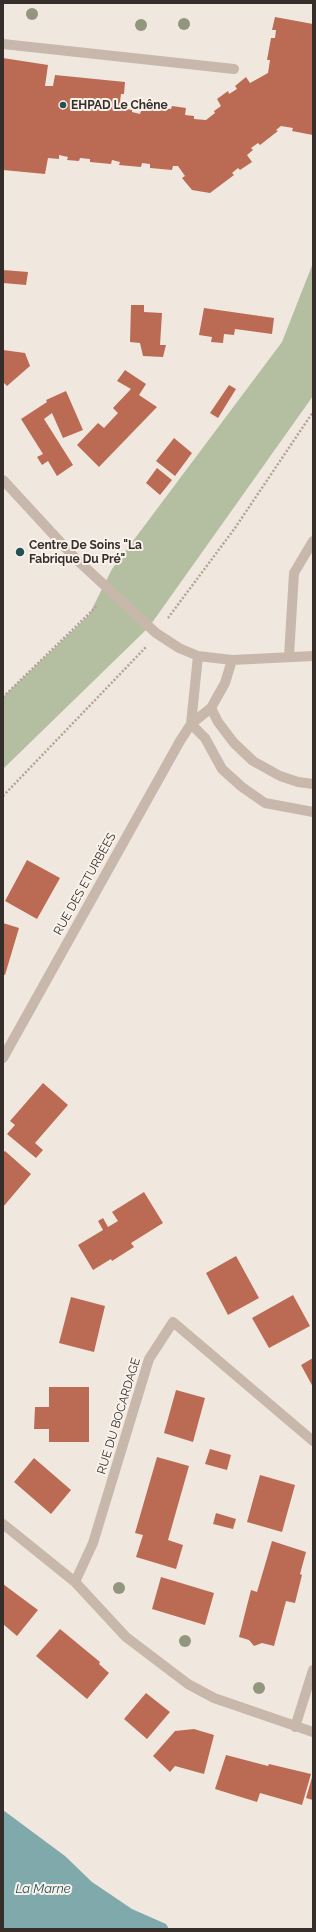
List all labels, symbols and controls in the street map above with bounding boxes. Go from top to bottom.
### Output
place label: EHPAD Le Chêne [71,98,168,112]
marker: EHPAD Le Chêne [58,100,68,110]
place label: Centre De Soins "La Fabrique Du Pré" [29,538,142,566]
marker: Centre De Soins "La Fabrique Du Pré" [14,546,26,558]
street label: RUE DES ETURBÉES [51,830,119,938]
street label: RUE DU BOCARDAGE [94,1356,144,1476]
water label: La Marne [15,1881,71,1897]

